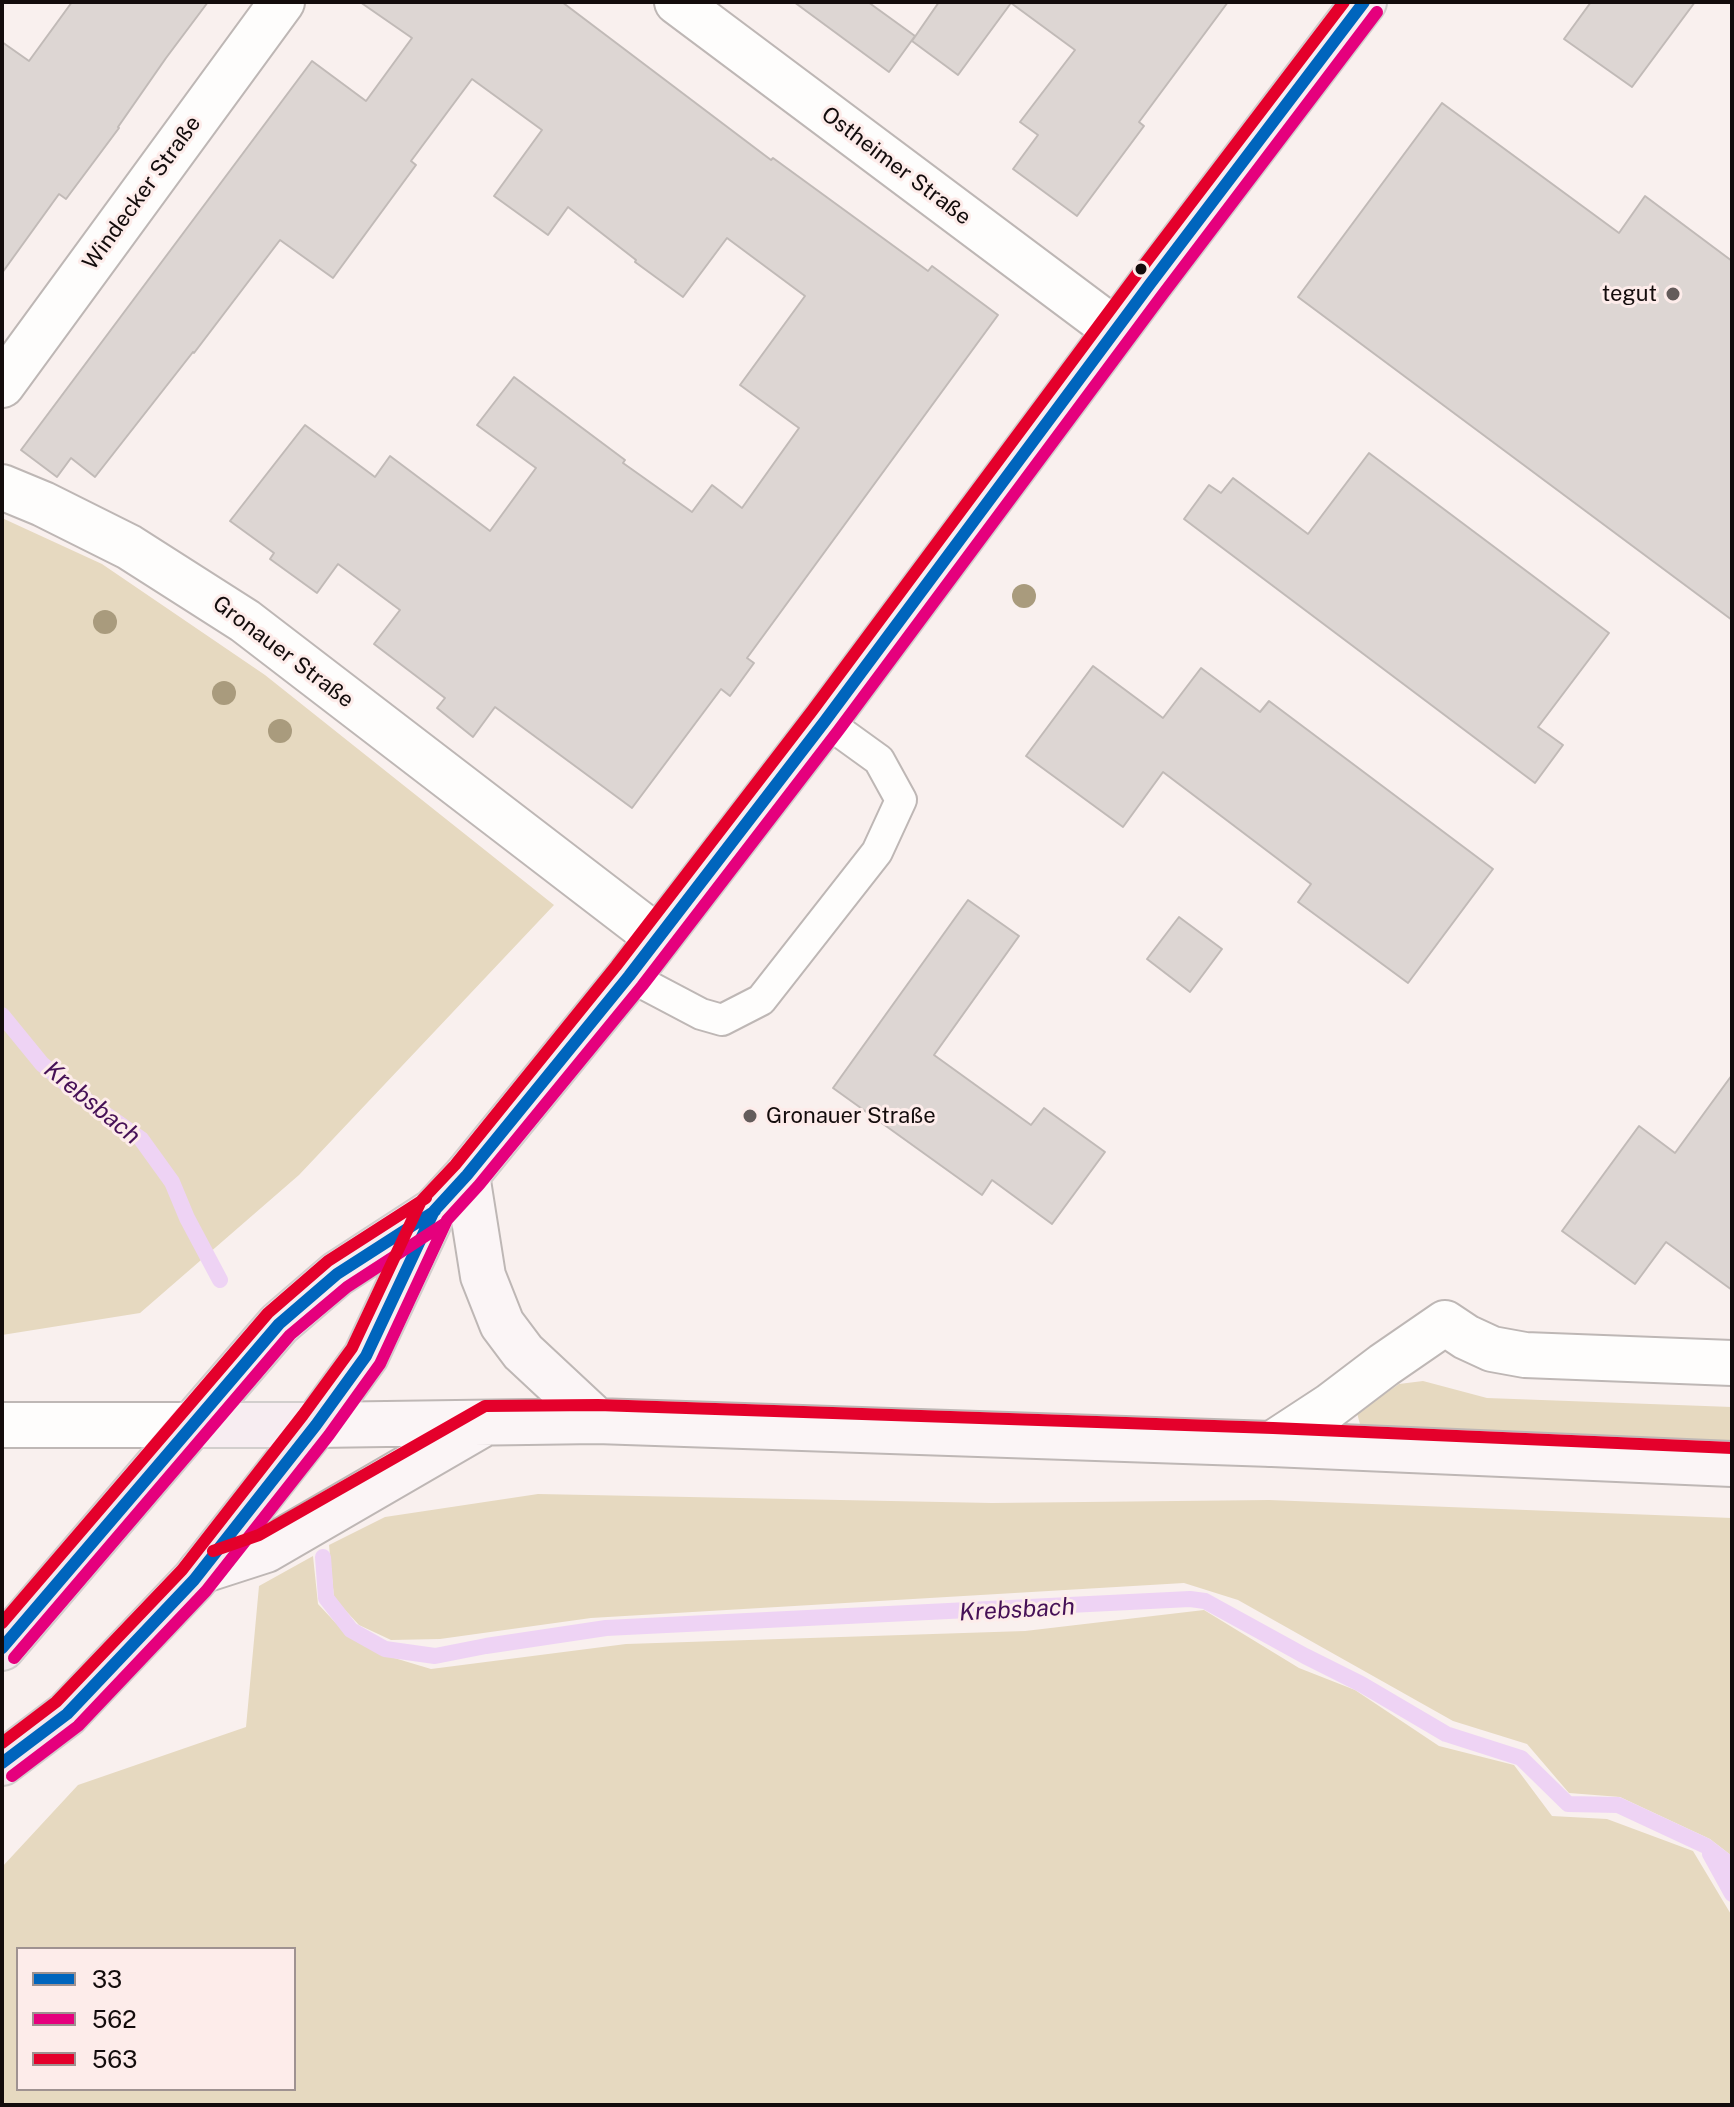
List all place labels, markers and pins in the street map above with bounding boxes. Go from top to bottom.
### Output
unlabelled marker [1133,261,1149,277]
place label: tegut [1602,281,1657,307]
marker: tegut [1664,285,1682,303]
place label: Gronauer Straße [766,1103,936,1129]
marker: Gronauer Straße [741,1107,759,1125]

